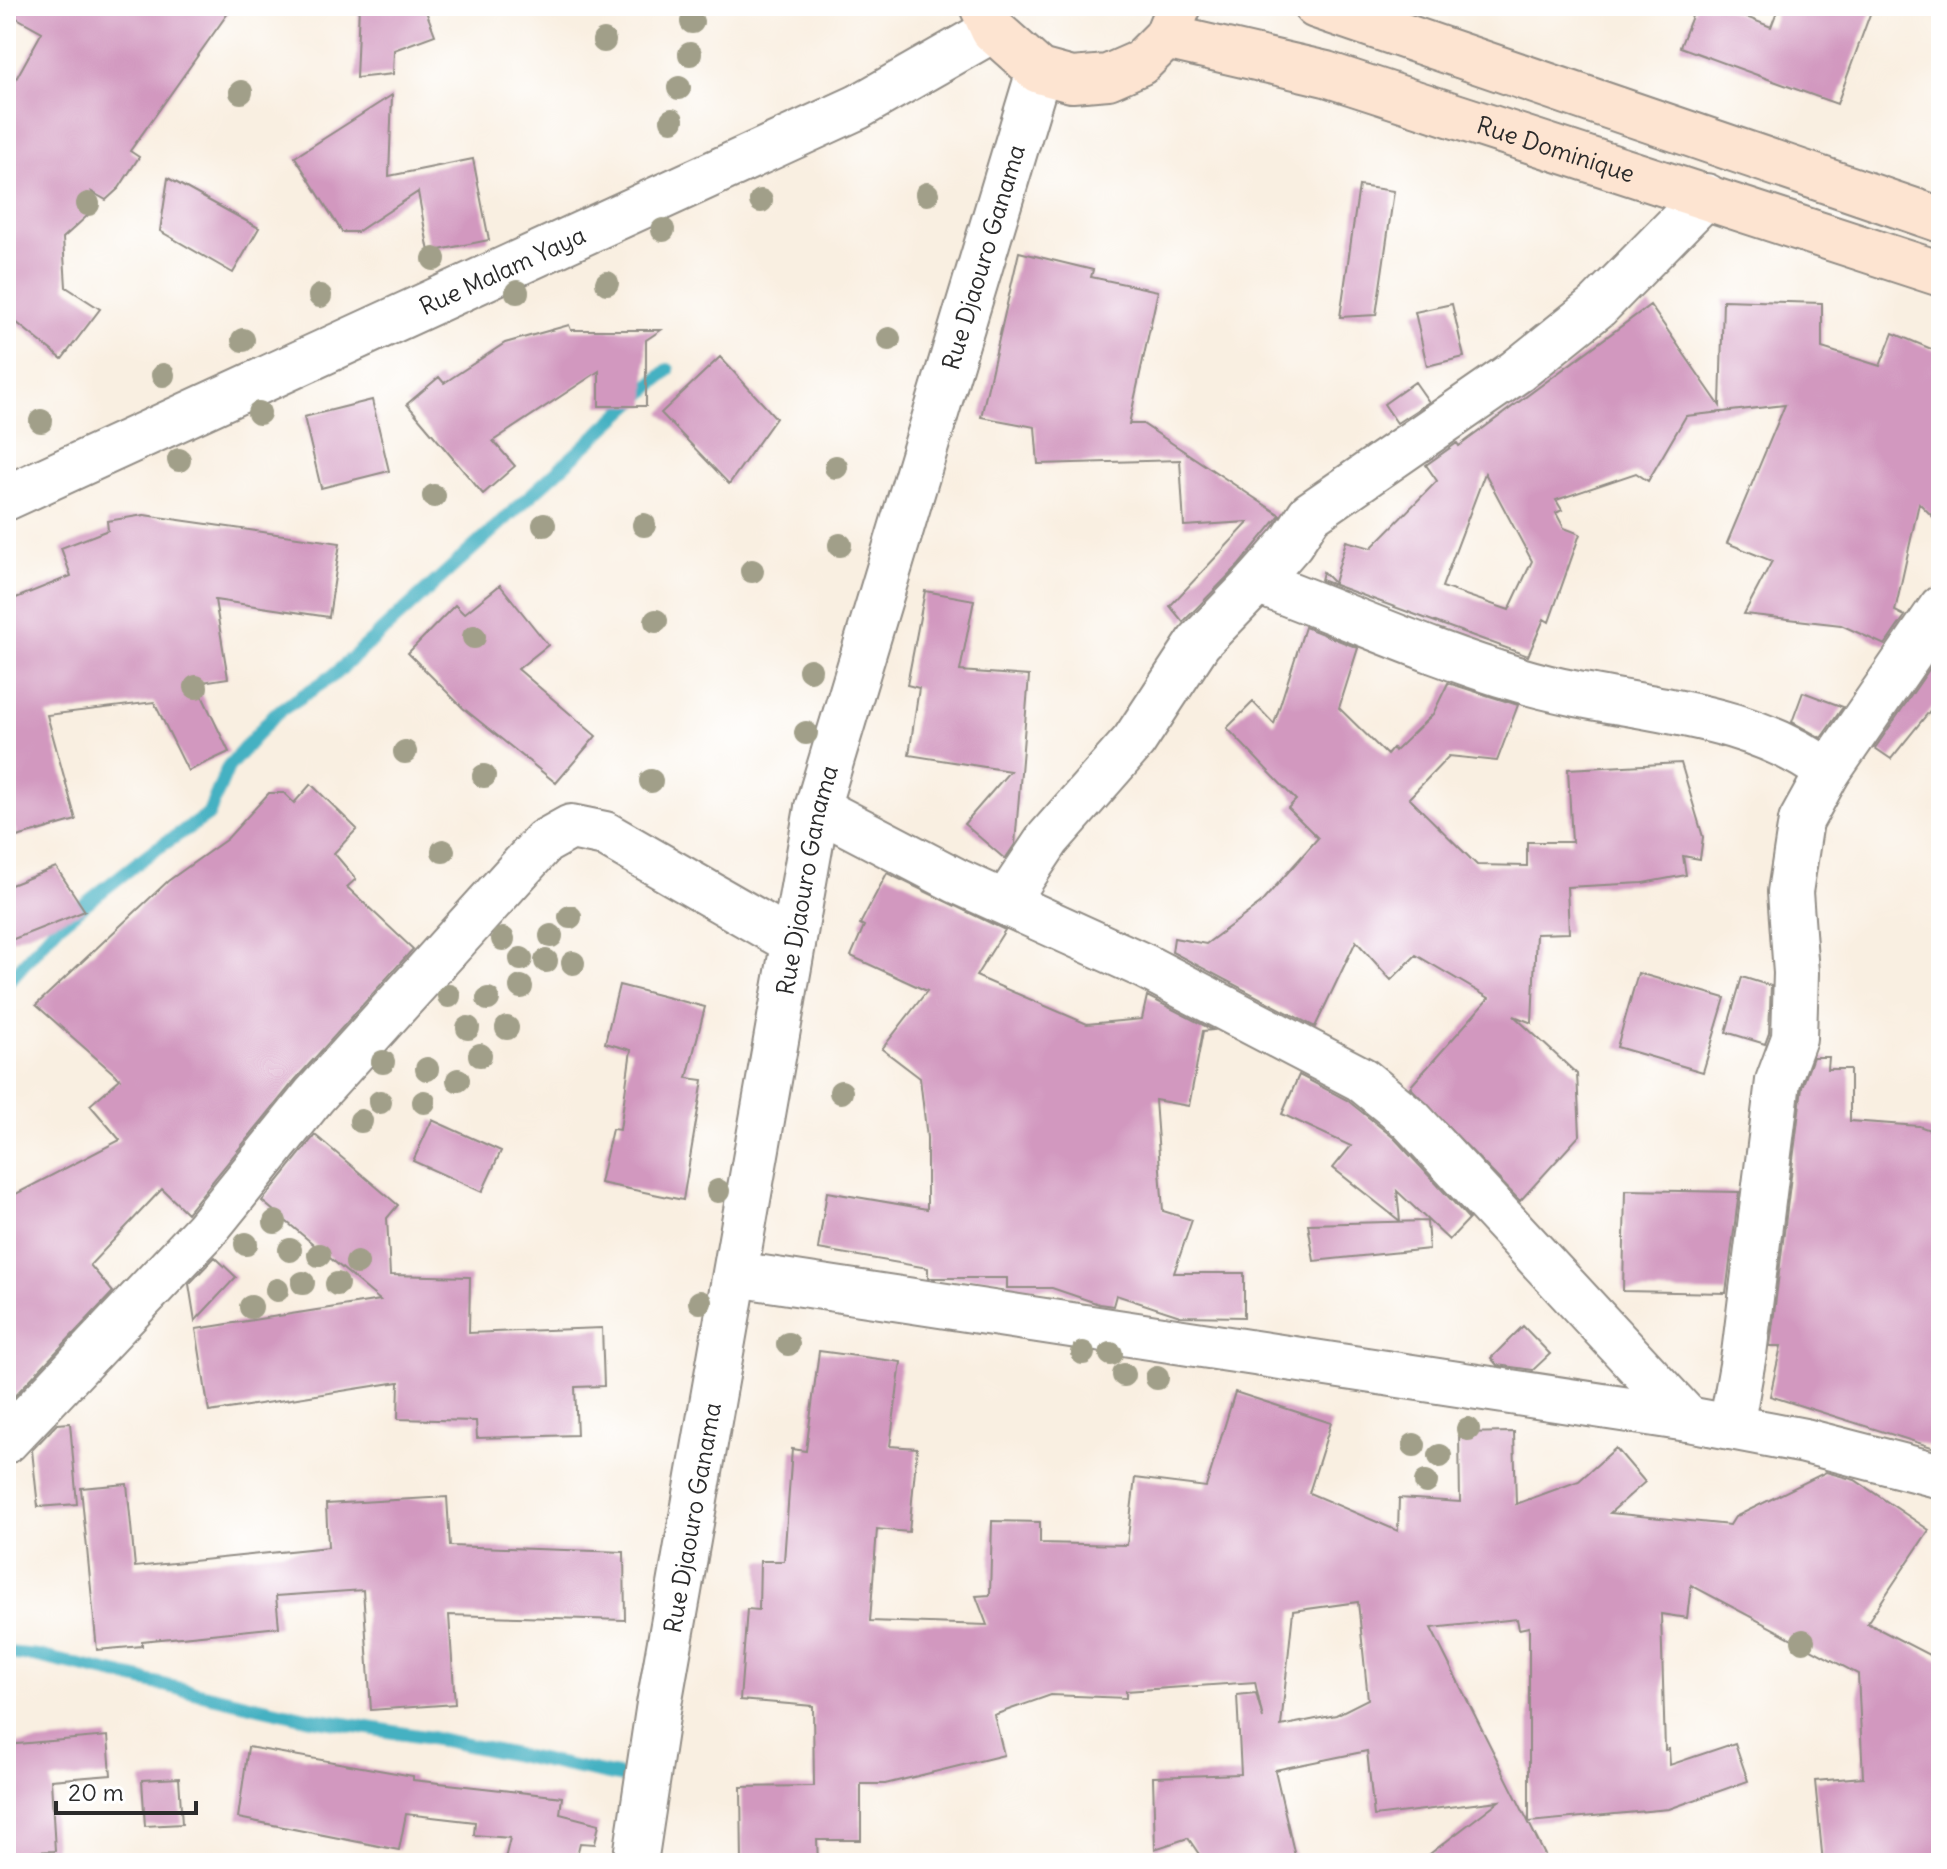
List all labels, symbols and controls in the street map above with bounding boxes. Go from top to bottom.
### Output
street label: Rue Dominique [1473,109,1639,188]
street label: Rue Djaouro Ganama [935,141,1031,373]
street label: Rue Malam Yaya [415,219,590,321]
street label: Rue Djaouro Ganama [769,761,844,997]
street label: Rue Djaouro Ganama [657,1400,727,1635]
scale bar [56,1765,196,1815]
text: 20 m [68,1777,124,1807]

